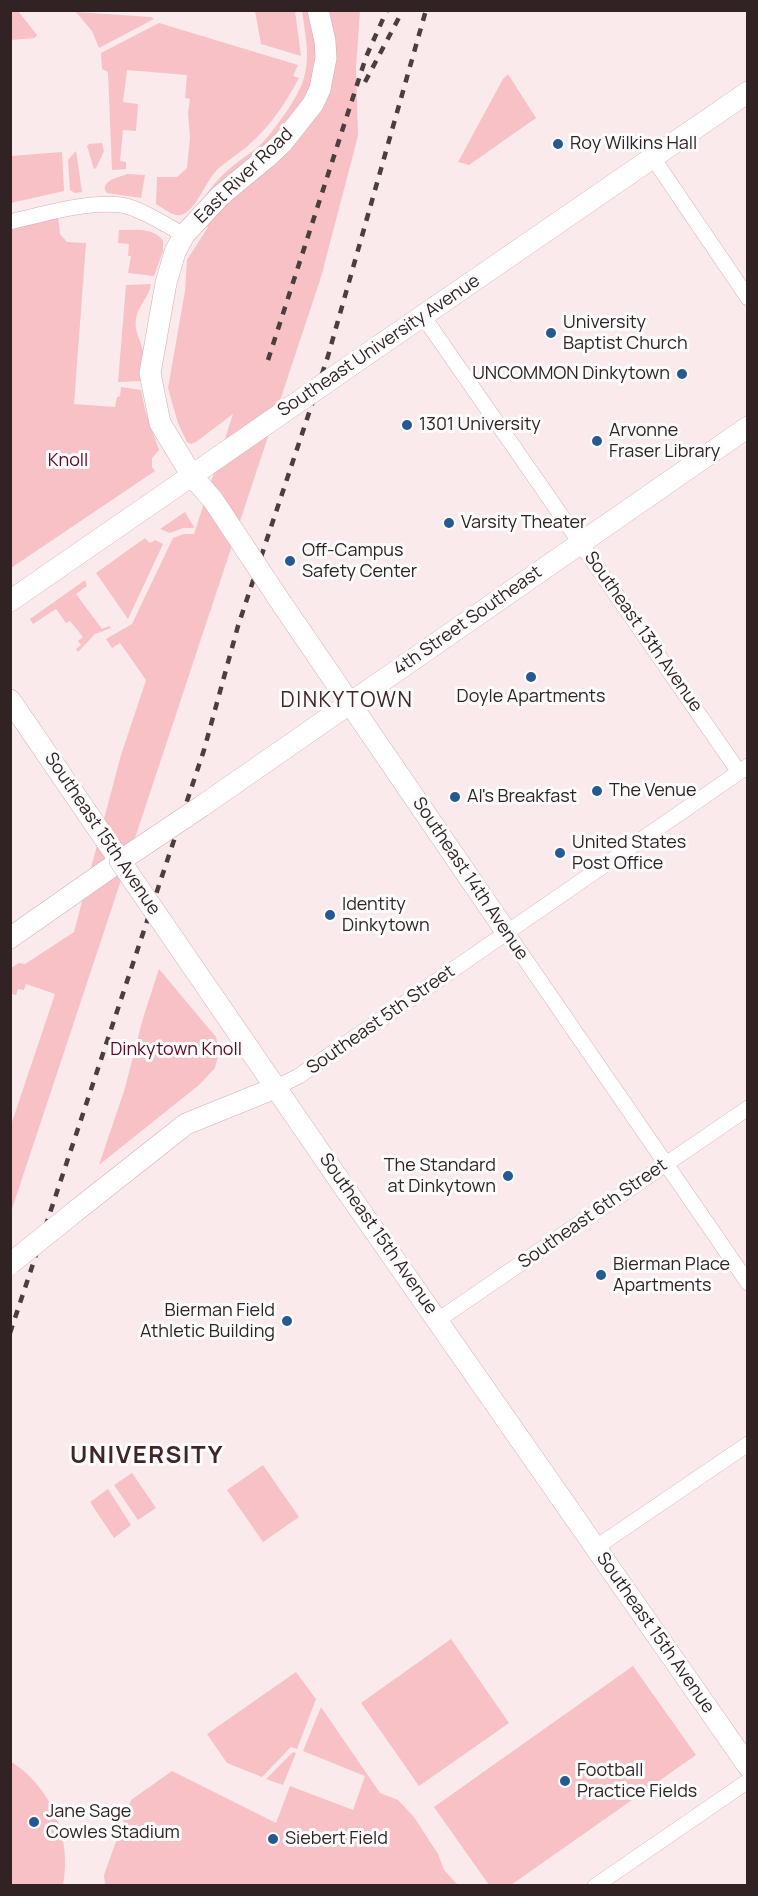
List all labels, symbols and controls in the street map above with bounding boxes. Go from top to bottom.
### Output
street label: East River Road [190,124,298,228]
place label: Roy Wilkins Hall [570,133,697,155]
marker: Roy Wilkins Hall [551,137,565,151]
street label: Southeast University Avenue [274,270,484,422]
place label: University Baptist Church [563,312,688,354]
marker: University Baptist Church [544,326,558,340]
place label: UNCOMMON Dinkytown [472,363,670,385]
marker: UNCOMMON Dinkytown [675,367,689,381]
place label: 1301 University [419,414,541,436]
marker: 1301 University [400,418,414,432]
place label: Arvonne Fraser Library [609,420,720,462]
marker: Arvonne Fraser Library [590,434,604,448]
park label: Knoll [48,450,88,472]
place label: Varsity Theater [461,512,586,534]
marker: Varsity Theater [442,516,456,530]
place label: Off-Campus Safety Center [302,540,417,582]
street label: Southeast 13th Avenue [579,548,707,716]
marker: Off-Campus Safety Center [283,554,297,568]
street label: 4th Street Southeast [390,562,546,680]
marker: Doyle Apartments [524,670,538,684]
place label: Doyle Apartments [457,686,605,708]
district label: DINKYTOWN [281,688,413,714]
street label: Southeast 15th Avenue [40,749,164,919]
place label: The Venue [609,780,696,802]
marker: The Venue [590,784,604,798]
place label: Al's Breakfast [467,786,577,808]
marker: Al's Breakfast [448,790,462,804]
street label: Southeast 14th Avenue [407,794,533,964]
place label: United States Post Office [572,832,686,874]
marker: United States Post Office [553,846,567,860]
place label: Identity Dinkytown [342,894,430,936]
marker: Identity Dinkytown [323,908,337,922]
street label: Southeast 5th Street [303,961,459,1079]
park label: Dinkytown Knoll [110,1039,242,1061]
street label: Southeast 15th Avenue [314,1149,442,1319]
place label: The Standard at Dinkytown [384,1155,496,1198]
street label: Southeast 6th Street [515,1155,671,1273]
marker: The Standard at Dinkytown [501,1169,515,1183]
place label: Bierman Place Apartments [613,1254,730,1296]
marker: Bierman Place Apartments [594,1268,608,1282]
place label: Bierman Field Athletic Building [140,1300,275,1342]
marker: Bierman Field Athletic Building [280,1314,294,1328]
district label: UNIVERSITY [70,1442,224,1470]
street label: Southeast 15th Avenue [591,1548,719,1718]
place label: Football Practice Fields [577,1760,697,1802]
marker: Football Practice Fields [558,1774,572,1788]
place label: Jane Sage Cowles Stadium [46,1801,180,1844]
marker: Jane Sage Cowles Stadium [27,1815,41,1829]
place label: Siebert Field [285,1828,388,1850]
marker: Siebert Field [266,1832,280,1846]

